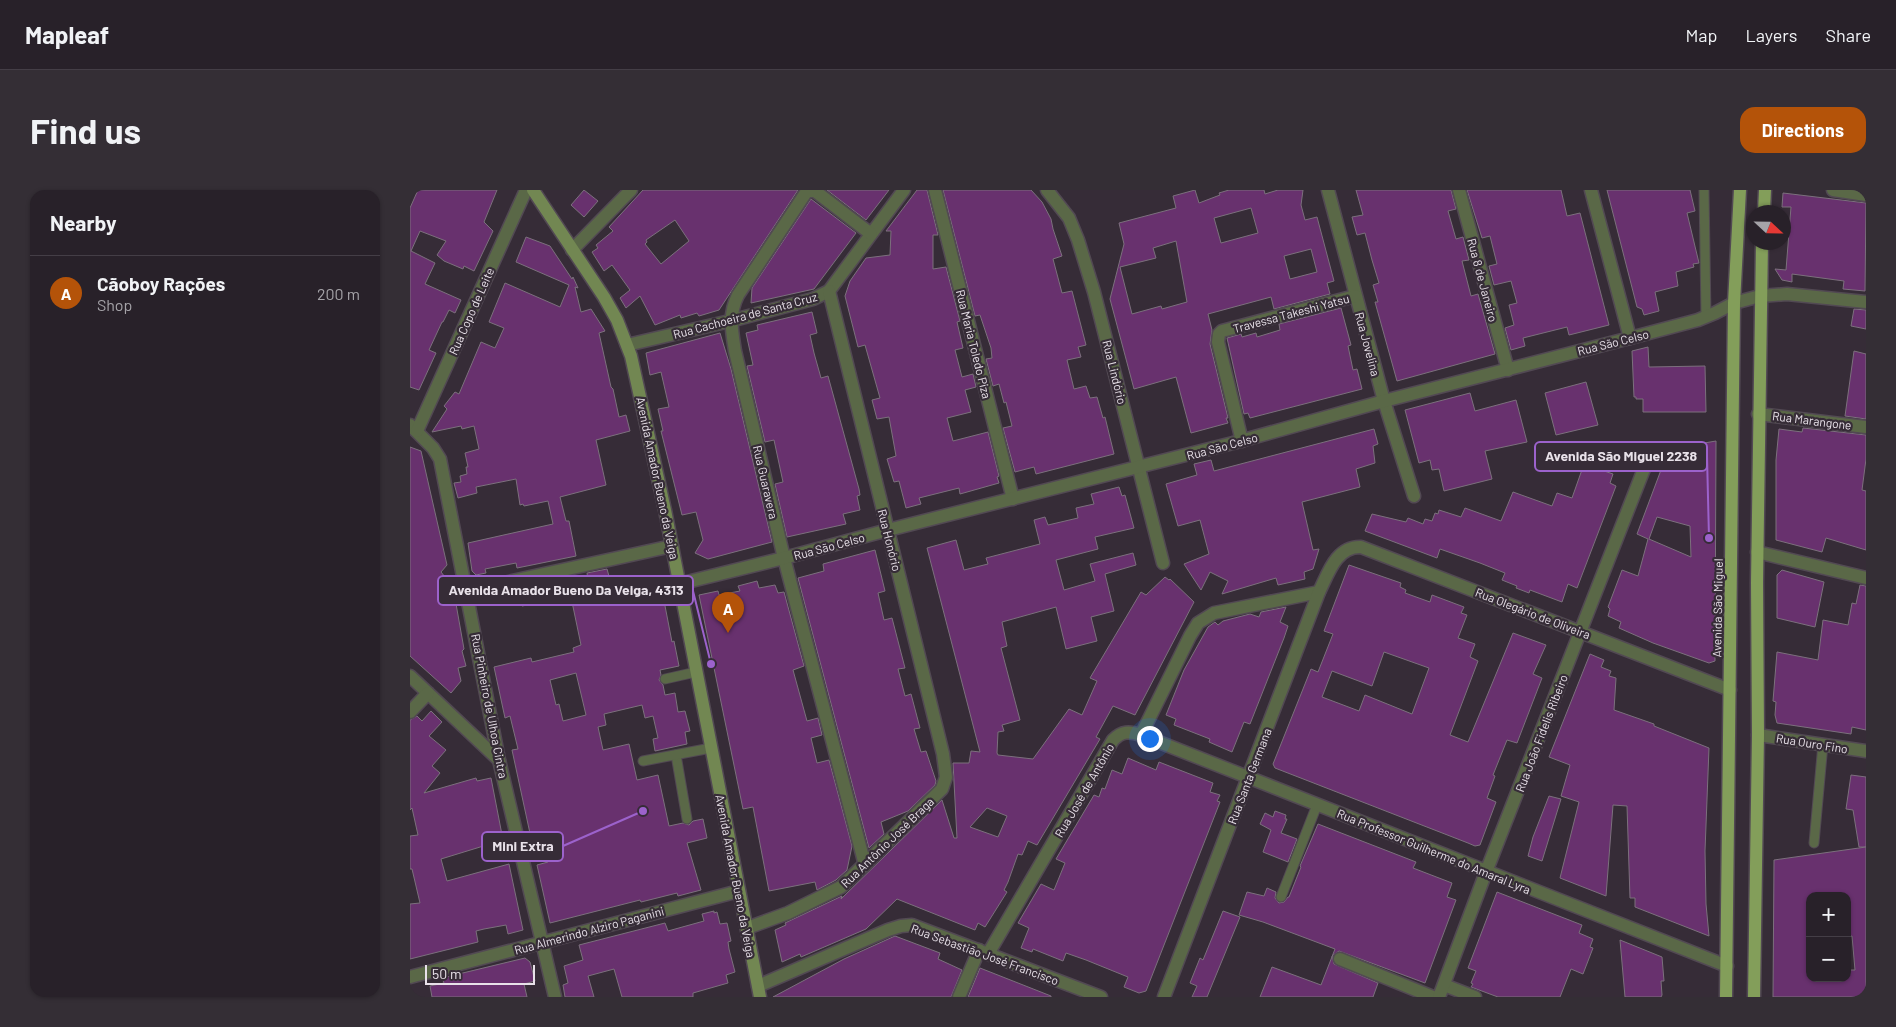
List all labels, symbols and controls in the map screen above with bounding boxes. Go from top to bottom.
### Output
text: Mapleaf [25,20,109,49]
text: Map [1685,24,1717,46]
text: Layers [1745,24,1798,46]
text: Share [1826,24,1871,46]
button: Directions [1740,107,1866,153]
text: Find us [30,109,141,151]
north arrow [1746,205,1791,250]
text: Nearby [50,210,116,235]
street label: Rua 8 de Janeiro [1465,237,1501,323]
street label: Rua Copo de Leite [446,265,496,357]
text: Cãoboy Rações [97,272,225,295]
text: A [61,284,71,303]
text: 200 m [317,284,360,303]
street label: Rua Maria Toledo Piza [954,288,994,400]
street label: Rua Cachoeira de Santa Cruz [672,289,818,341]
street label: Travessa Takeshi Yatsu [1231,291,1351,335]
text: Shop [97,295,132,314]
street label: Rua Jovelina [1353,310,1383,378]
street label: Rua São Celso [1576,326,1650,358]
street label: Rua Lindório [1100,339,1130,405]
street label: Avenida Amador Bueno da Veiga [634,395,682,561]
street label: Rua Marangone [1772,408,1852,432]
street label: Rua São Celso [1185,430,1259,462]
callout: Avenida São Miguel 2238 [1535,442,1707,471]
street label: Rua Guaravera [751,444,781,520]
text: Avenida São Miguel 2238 [1545,447,1697,464]
street label: Rua Honório [876,508,904,572]
street label: Rua São Celso [792,530,866,562]
street label: Avenida São Miguel [1709,558,1725,658]
callout: Avenida Amador Bueno Da Veiga, 4313 [438,576,693,605]
text: Avenida Amador Bueno Da Veiga, 4313 [449,581,683,598]
street label: Rua Olegário de Oliveira [1474,585,1592,641]
pin: A [712,592,744,633]
street label: Rua Pinheiro de Ulhoa Cintra [469,632,511,780]
street label: Rua João Fidelis Ribeiro [1512,672,1570,794]
your location [1137,726,1163,752]
street label: Rua Santa Germana [1224,726,1274,826]
street label: Rua Ouro Fino [1775,730,1849,756]
street label: Rua José de Antônio [1051,741,1117,839]
street label: Avenida Amador Bueno da Veiga [713,793,759,959]
street label: Rua Antônio José Braga [838,794,936,890]
street label: Rua Professor Guilherme do Amaral Lyra [1335,806,1533,896]
callout: Mini Extra [482,832,563,861]
text: Mini Extra [492,837,554,854]
map controls [1806,892,1851,982]
button: + [1806,892,1851,937]
street label: Rua Almerindo Alziro Paganini [513,903,665,957]
street label: Rua Sebastião José Francisco [909,921,1061,987]
button: − [1806,937,1851,982]
scale bar [425,962,535,985]
text: 50 m [432,965,461,982]

